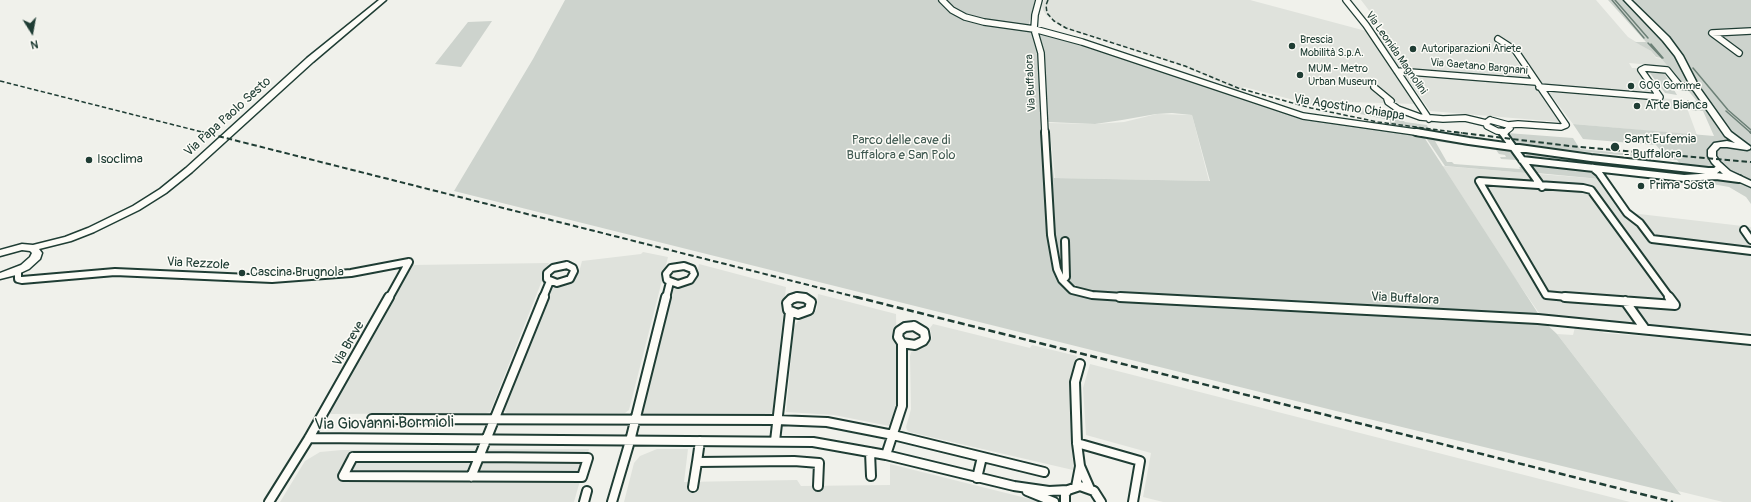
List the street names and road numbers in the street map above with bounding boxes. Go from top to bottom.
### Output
street label: Via Leonida Magnolini [1362,9,1430,97]
street label: Via Buffalora [1023,54,1039,112]
street label: Via Gaetano Bargnani [1430,56,1528,78]
street label: Via Papa Paolo Sesto [181,74,275,160]
street label: Via Agostino Chiappa [1292,91,1406,125]
street label: Via Rezzole [166,255,230,273]
street label: Via Buffalora [1371,289,1439,309]
street label: Via Breve [330,319,368,369]
street label: Via Giovanni Bormioli [314,413,454,435]

